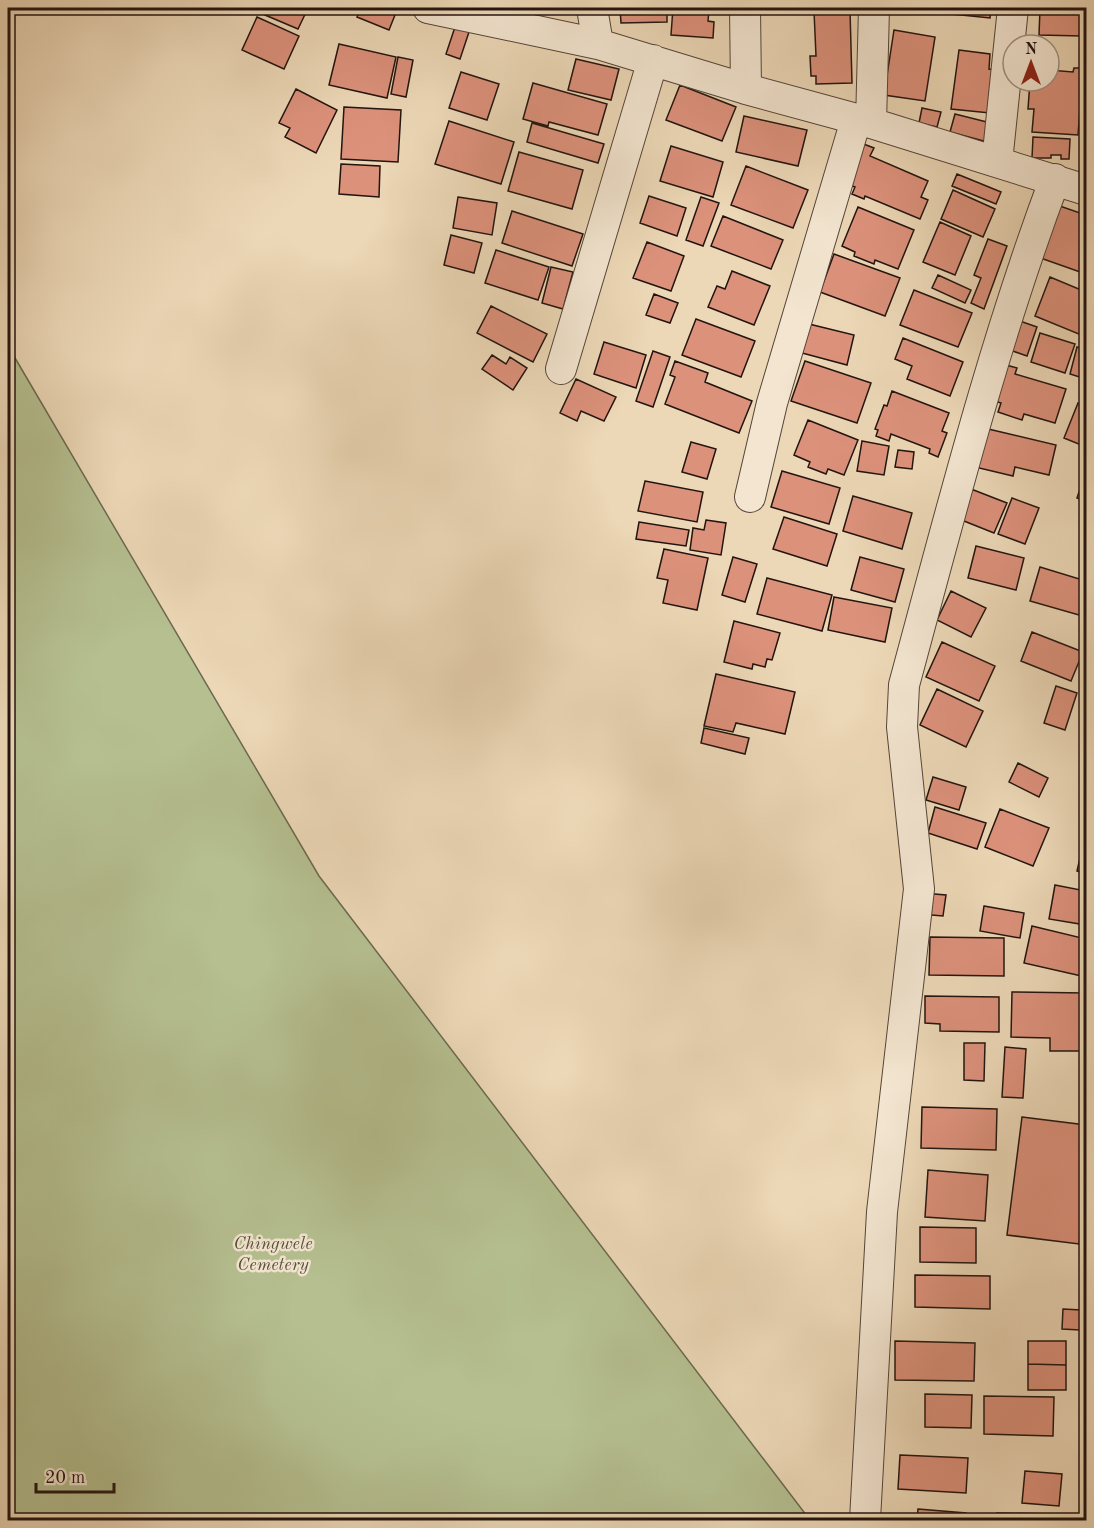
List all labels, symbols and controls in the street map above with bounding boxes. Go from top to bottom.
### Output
north arrow [1001,33,1061,93]
text: N [1025,42,1038,58]
park label: Chingwele Cemetery [233,1235,313,1274]
scale bar [36,1456,114,1494]
text: 20 m [45,1469,85,1487]

